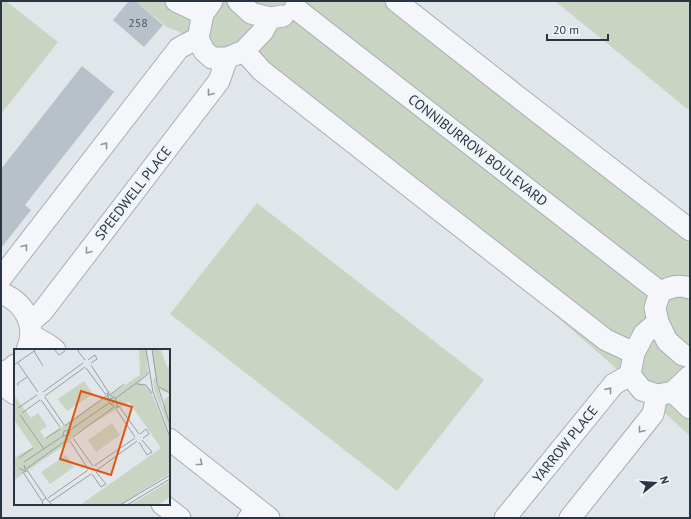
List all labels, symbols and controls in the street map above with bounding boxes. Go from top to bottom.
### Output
house number: 258 [128,15,148,30]
scale bar [547,16,608,42]
text: 20 m [553,22,579,37]
one-way arrow [208,88,215,95]
street label: CONNIBURROW BOULEVARD [405,90,551,210]
street label: SPEEDWELL PLACE [91,142,175,244]
one-way arrow [100,142,107,149]
one-way arrow [20,245,27,252]
one-way arrow [86,247,93,254]
inset map [14,349,170,505]
one-way arrow [604,387,611,395]
street label: YARROW PLACE [528,402,602,486]
one-way arrow [638,425,645,432]
one-way arrow [195,459,202,466]
north arrow [635,463,675,503]
text: N [657,475,672,486]

